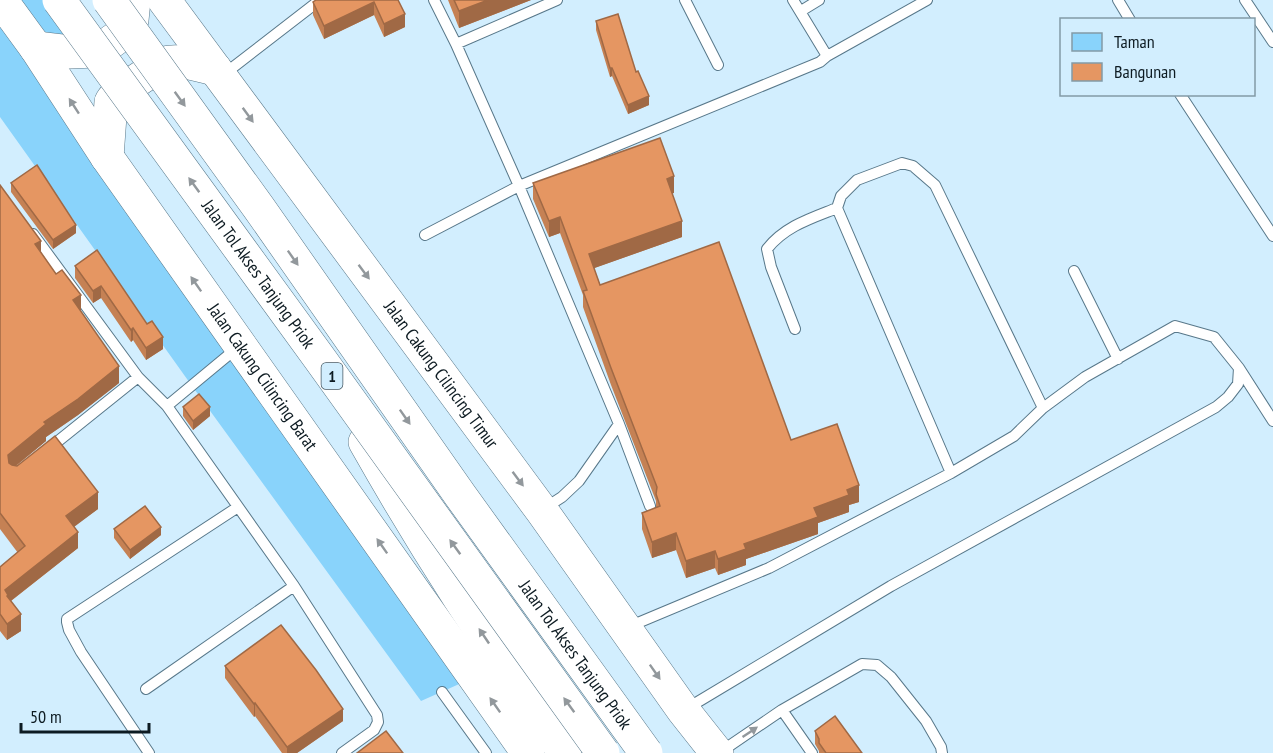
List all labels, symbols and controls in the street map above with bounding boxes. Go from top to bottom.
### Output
legend [1060,18,1255,96]
text: Taman [1114,30,1155,53]
text: Bangunan [1114,60,1176,83]
one-way arrow [174,90,186,106]
one-way arrow [69,98,80,114]
one-way arrow [242,107,254,122]
one-way arrow [188,177,200,192]
street label: Jalan Tol Akses Tanjung Priok [196,194,320,353]
one-way arrow [287,249,299,265]
one-way arrow [357,264,369,279]
one-way arrow [190,277,202,293]
street label: Jalan Cakung Cilincing Timur [379,295,504,453]
street label: Jalan Cakung Cilincing Barat [202,298,323,455]
road number: 1 [322,363,342,389]
one-way arrow [399,409,411,425]
one-way arrow [511,471,523,486]
one-way arrow [377,538,388,554]
one-way arrow [450,539,461,555]
street label: Jalan Tol Akses Tanjung Priok [514,575,637,734]
one-way arrow [479,628,490,644]
one-way arrow [649,663,661,679]
scale bar [21,696,148,734]
one-way arrow [489,698,501,714]
one-way arrow [563,698,575,714]
text: 50 m [30,705,62,728]
one-way arrow [742,726,758,738]

